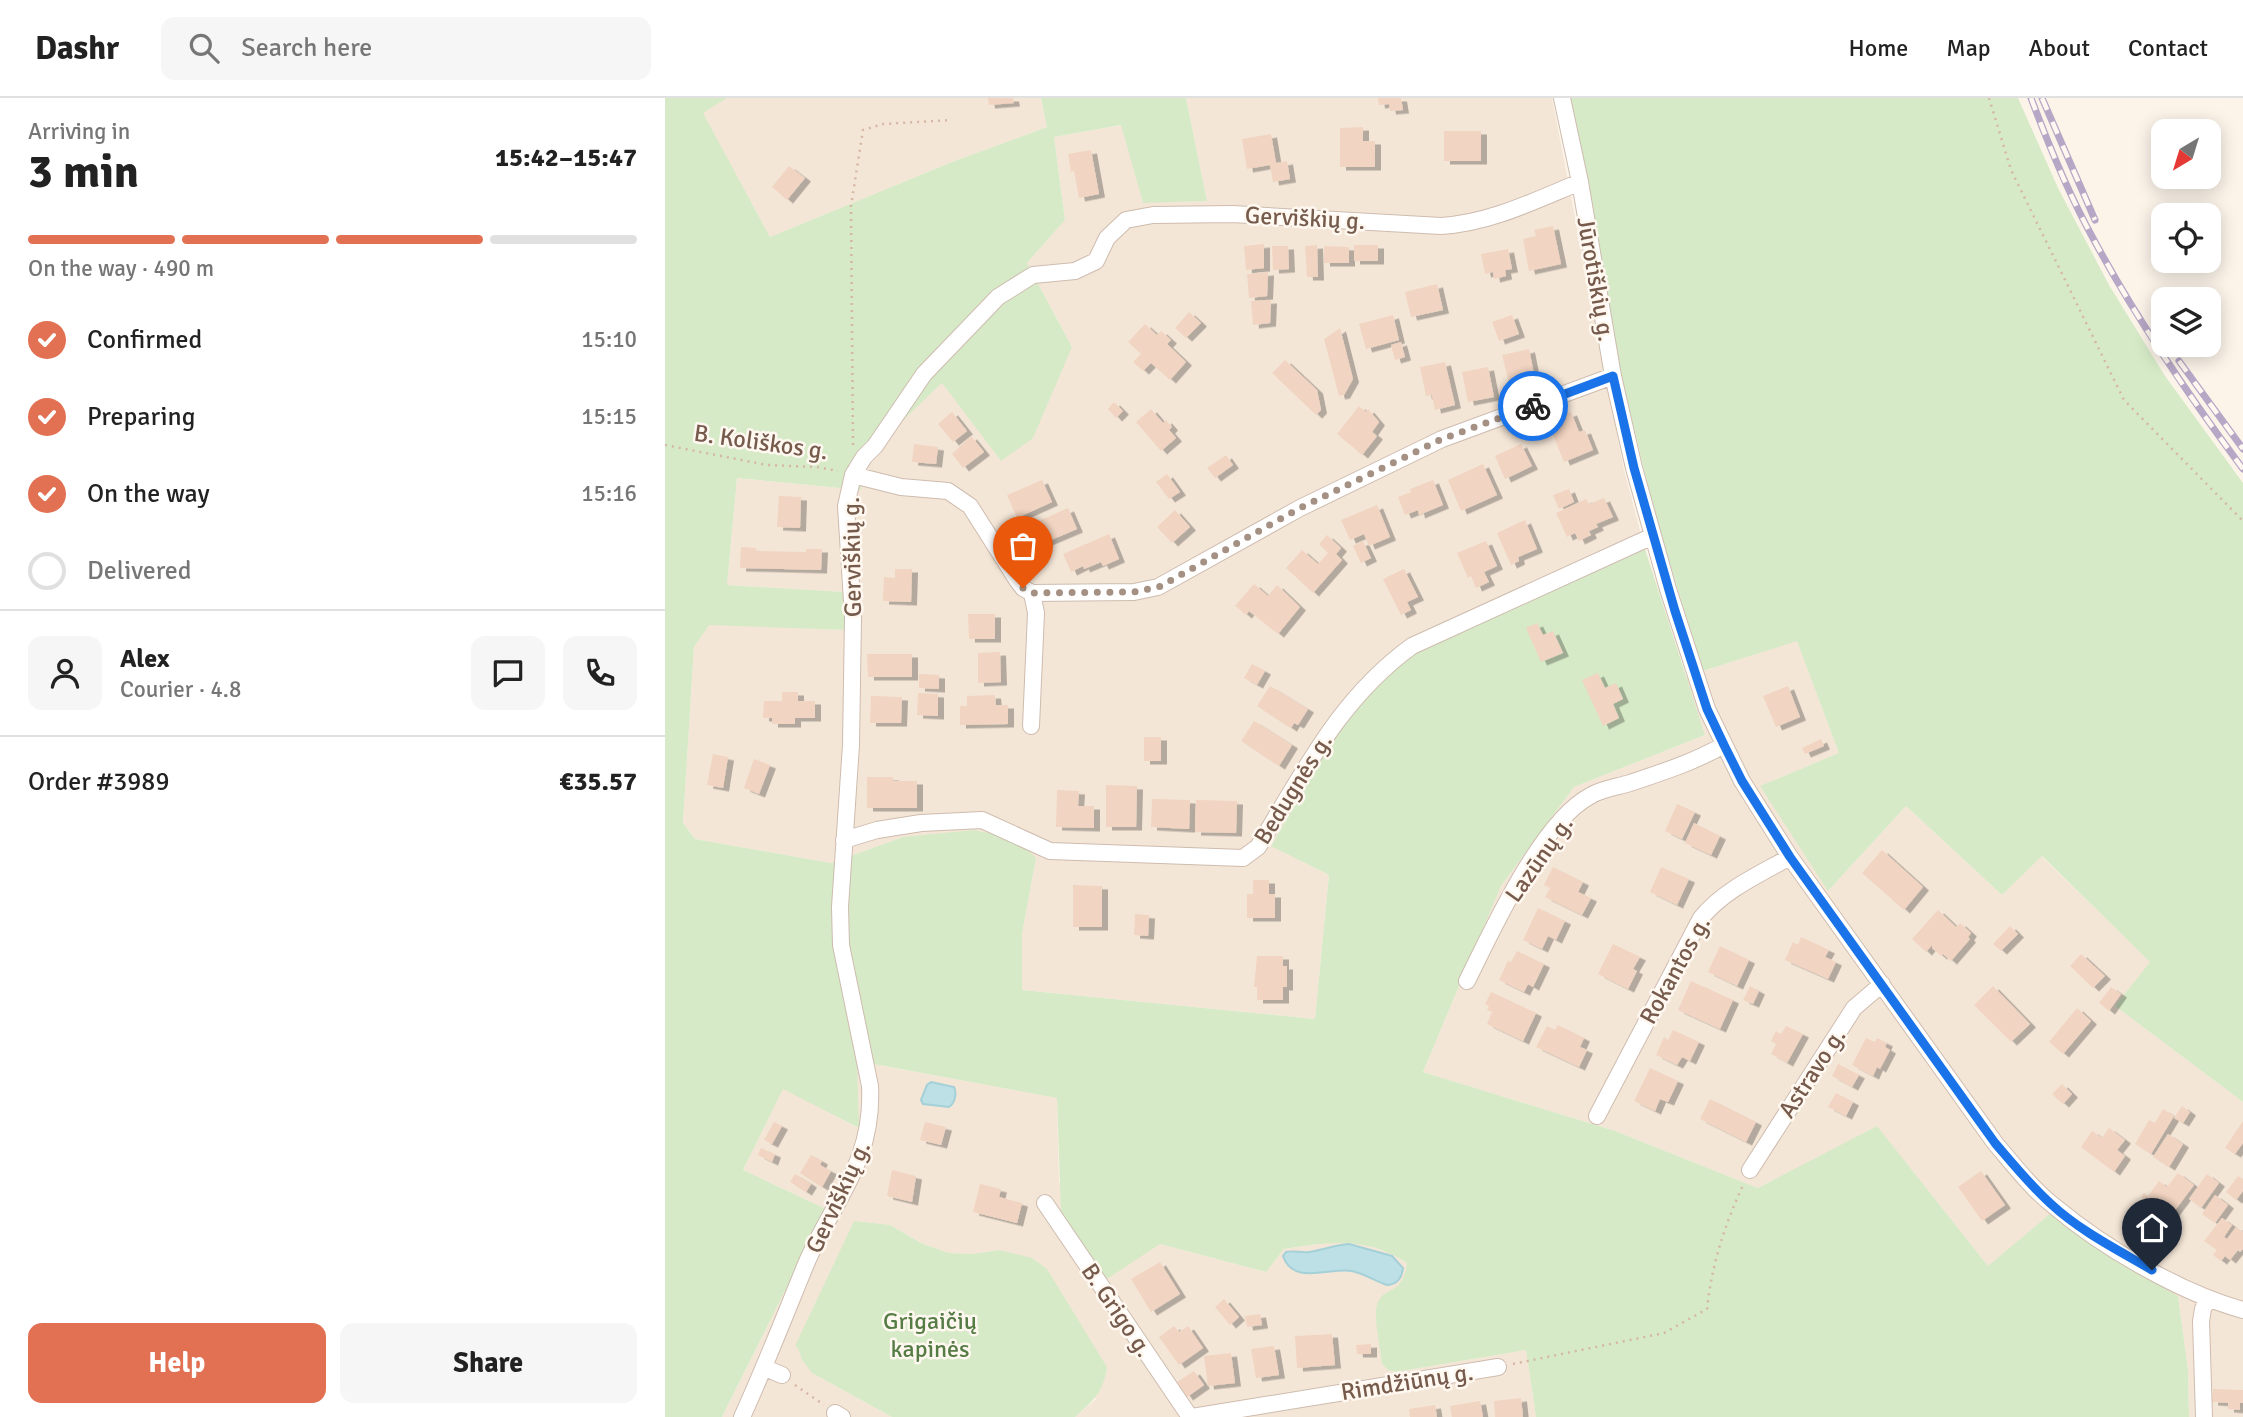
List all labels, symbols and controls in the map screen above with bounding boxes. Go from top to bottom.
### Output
search box [161,17,651,80]
text: Dashr [35,28,119,69]
icon: search [185,29,223,67]
text: Search here [241,32,372,64]
text: Home [1848,33,1908,63]
text: Map [1946,33,1991,63]
text: About [2029,33,2090,63]
text: Contact [2128,33,2208,63]
text: Arriving in [28,117,130,146]
north arrow [2151,119,2221,189]
map controls [2151,119,2221,357]
text: 15:42–15:47 [495,142,637,174]
text: 3 min [28,144,139,200]
street label: Gerviškių g. [1244,200,1366,236]
button: locate [2151,203,2221,273]
street label: Jūrotiškių g. [1570,214,1622,344]
text: On the way · 490 m [28,254,214,283]
button: layers [2151,287,2221,357]
icon: check [28,321,66,359]
text: Confirmed [87,324,202,356]
text: 15:10 [581,325,637,354]
courier [1498,371,1568,441]
icon: bike [1514,387,1552,425]
icon: check [28,398,66,436]
text: Preparing [87,401,195,433]
text: 15:15 [581,402,637,431]
street label: B. Koliškos g. [692,418,830,466]
icon: check [28,475,66,513]
text: On the way [87,478,210,510]
text: 15:16 [581,479,637,508]
street label: Gerviškių g. [836,497,868,617]
pin [993,516,1053,588]
icon: bag [1004,527,1042,565]
text: Delivered [87,555,192,587]
button: person [28,636,102,710]
button: chat [471,636,545,710]
button: phone [563,636,637,710]
text: Alex [120,643,170,675]
text: Courier · 4.8 [120,675,241,704]
street label: Bedugnės g. [1247,728,1339,850]
text: Order #3989 [28,766,169,798]
text: €35.57 [559,766,637,798]
street label: Lazūnų g. [1498,810,1580,908]
street label: Rokantos g. [1633,911,1717,1029]
street label: Astravo g. [1772,1022,1852,1124]
street label: Gerviškių g. [799,1136,877,1258]
pin [2122,1198,2182,1270]
icon: home [2133,1209,2171,1247]
street label: B. Grigo g. [1075,1257,1159,1363]
park label: Grigaičių kapinės [883,1306,977,1364]
button: Help [28,1323,326,1403]
button: Share [340,1323,637,1403]
street label: Rimdžiūnų g. [1339,1357,1475,1407]

